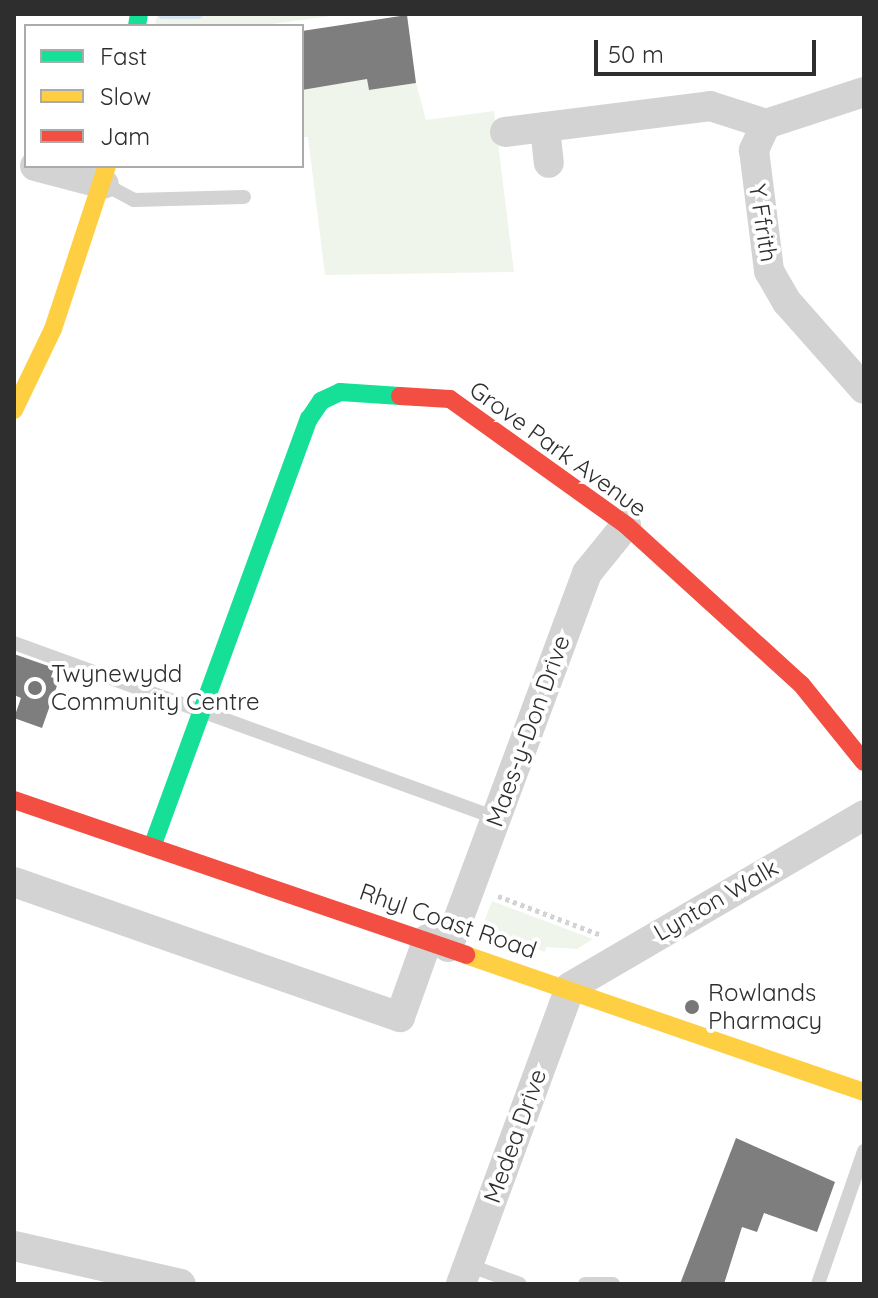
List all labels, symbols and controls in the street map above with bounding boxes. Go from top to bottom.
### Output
legend [24,24,304,168]
scale bar [598,24,820,74]
text: 50 m [608,39,664,69]
text: Fast [100,41,147,71]
text: Slow [100,81,151,111]
text: Jam [100,121,150,151]
street label: Y Ffrith [743,182,783,264]
street label: Grove Park Avenue [464,375,652,523]
street label: Maes-y-Don Drive [480,631,576,831]
place label: Twynewydd Community Centre [51,660,259,716]
marker: Twynewydd Community Centre [26,679,44,697]
street label: Lynton Walk [649,853,783,947]
street label: Rhyl Coast Road [356,877,540,965]
place label: Rowlands Pharmacy [708,979,822,1035]
marker: Rowlands Pharmacy [683,998,701,1016]
street label: Medea Drive [477,1065,553,1207]

